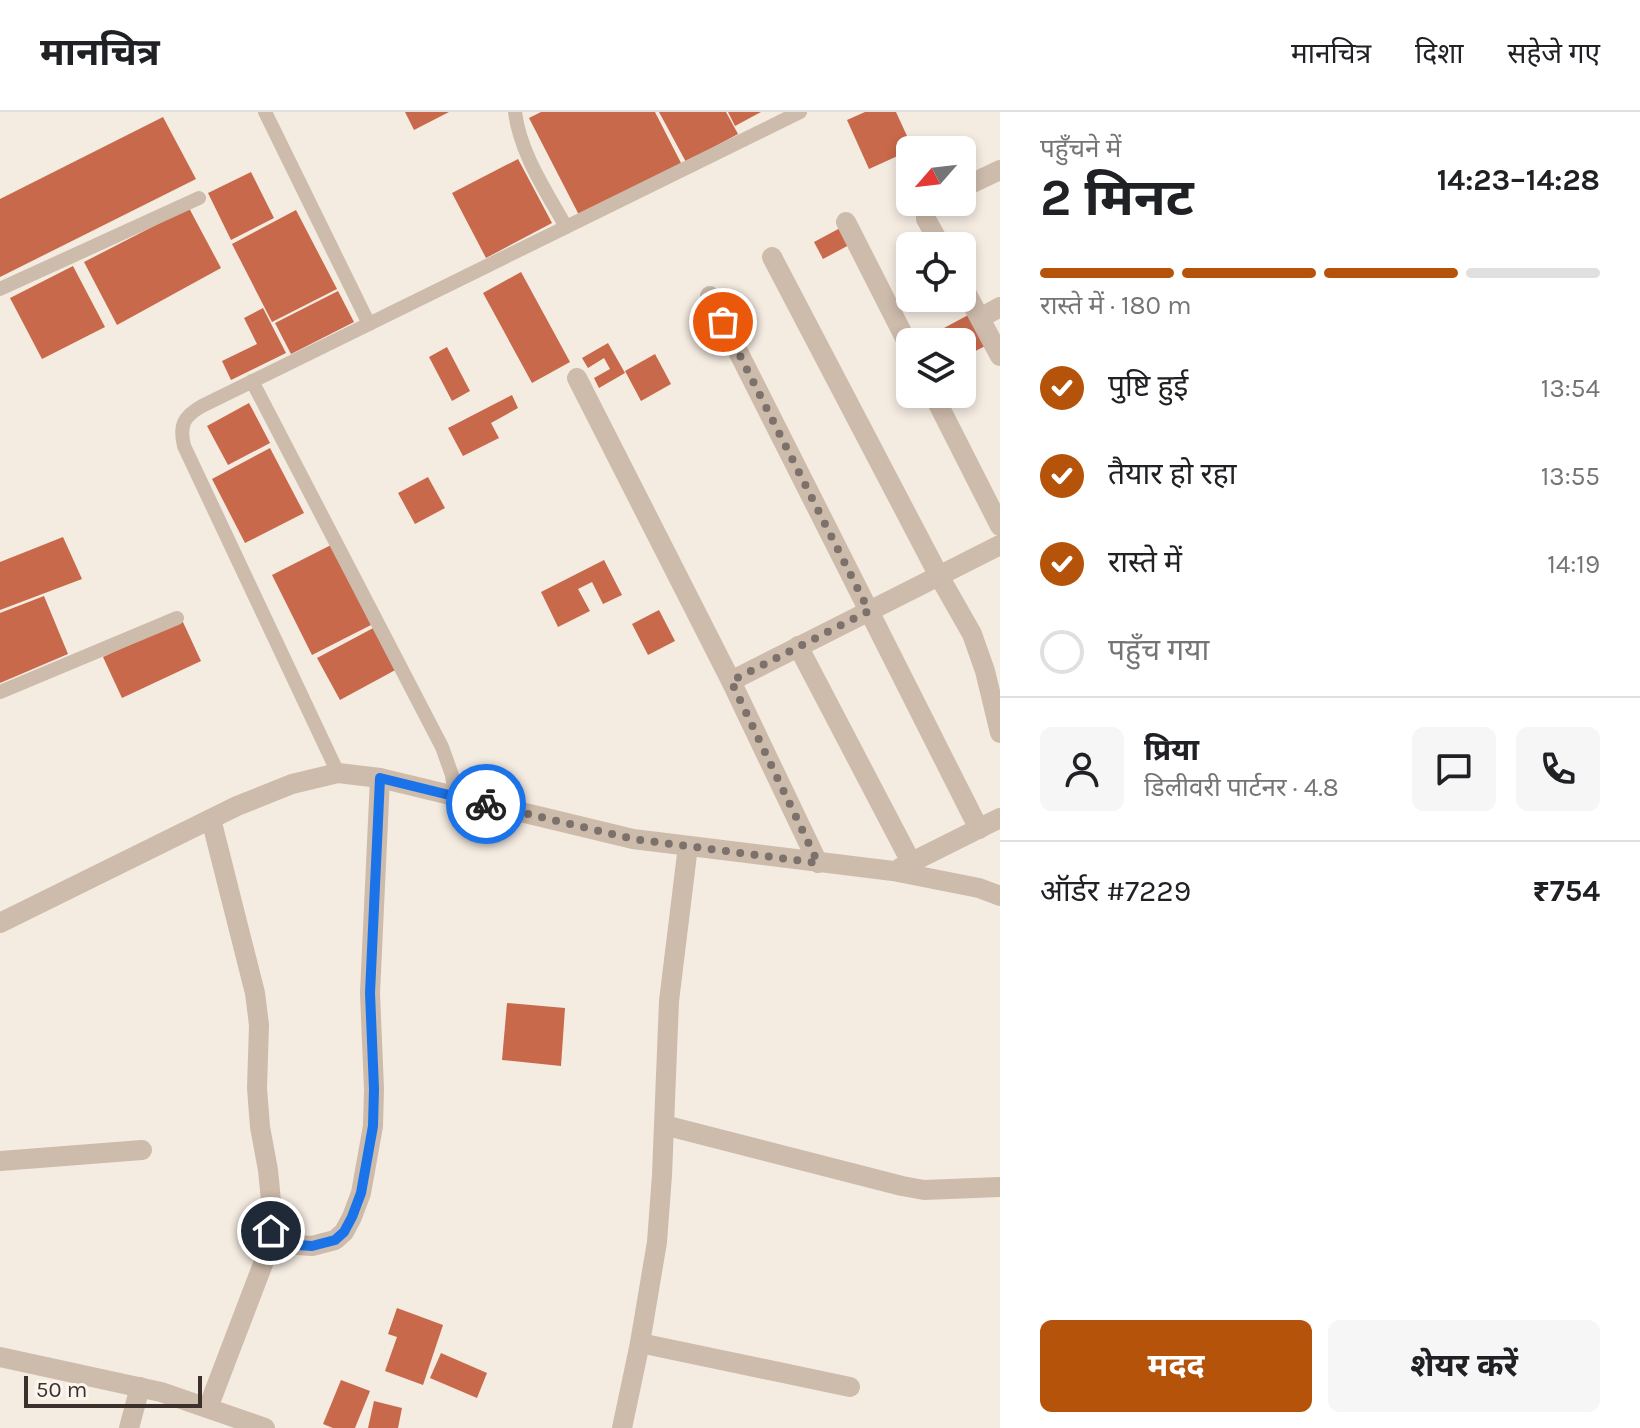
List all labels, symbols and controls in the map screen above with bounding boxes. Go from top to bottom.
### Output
text: मानचित्र [40,30,160,75]
text: मानचित्र [1291,37,1371,70]
text: दिशा [1415,37,1464,70]
text: सहेजे गए [1508,37,1600,70]
text: पहुँचने में [1040,133,1121,164]
north arrow [896,136,976,216]
map controls [896,136,976,408]
text: 14:23–14:28 [1437,162,1600,198]
text: 2 मिनट [1040,167,1194,228]
button: locate [896,232,976,312]
pin [689,288,757,356]
text: रास्ते में · 180 m [1040,290,1192,321]
icon: bag [701,300,745,344]
button: layers [896,328,976,408]
icon: check [1040,366,1084,410]
text: पुष्टि हुई [1108,368,1188,404]
text: 13:54 [1541,373,1600,404]
icon: check [1040,454,1084,498]
text: तैयार हो रहा [1108,456,1236,492]
text: 13:55 [1541,461,1600,492]
icon: check [1040,542,1084,586]
text: रास्ते में [1108,544,1182,580]
text: 14:19 [1547,549,1600,580]
text: पहुँच गया [1108,632,1209,668]
button: person [1040,727,1124,811]
button: chat [1412,727,1496,811]
button: phone [1516,727,1600,811]
text: प्रिया [1144,732,1199,768]
courier [446,764,526,844]
text: डिलीवरी पार्टनर · 4.8 [1144,772,1339,803]
icon: bike [464,782,508,826]
text: ऑर्डर #7229 [1040,873,1191,909]
text: ₹754 [1533,873,1600,909]
pin [237,1197,305,1265]
icon: home [249,1209,293,1253]
button: मदद [1040,1320,1312,1412]
button: शेयर करें [1328,1320,1600,1412]
scale bar [24,1372,202,1408]
text: 50 m [36,1377,87,1403]

